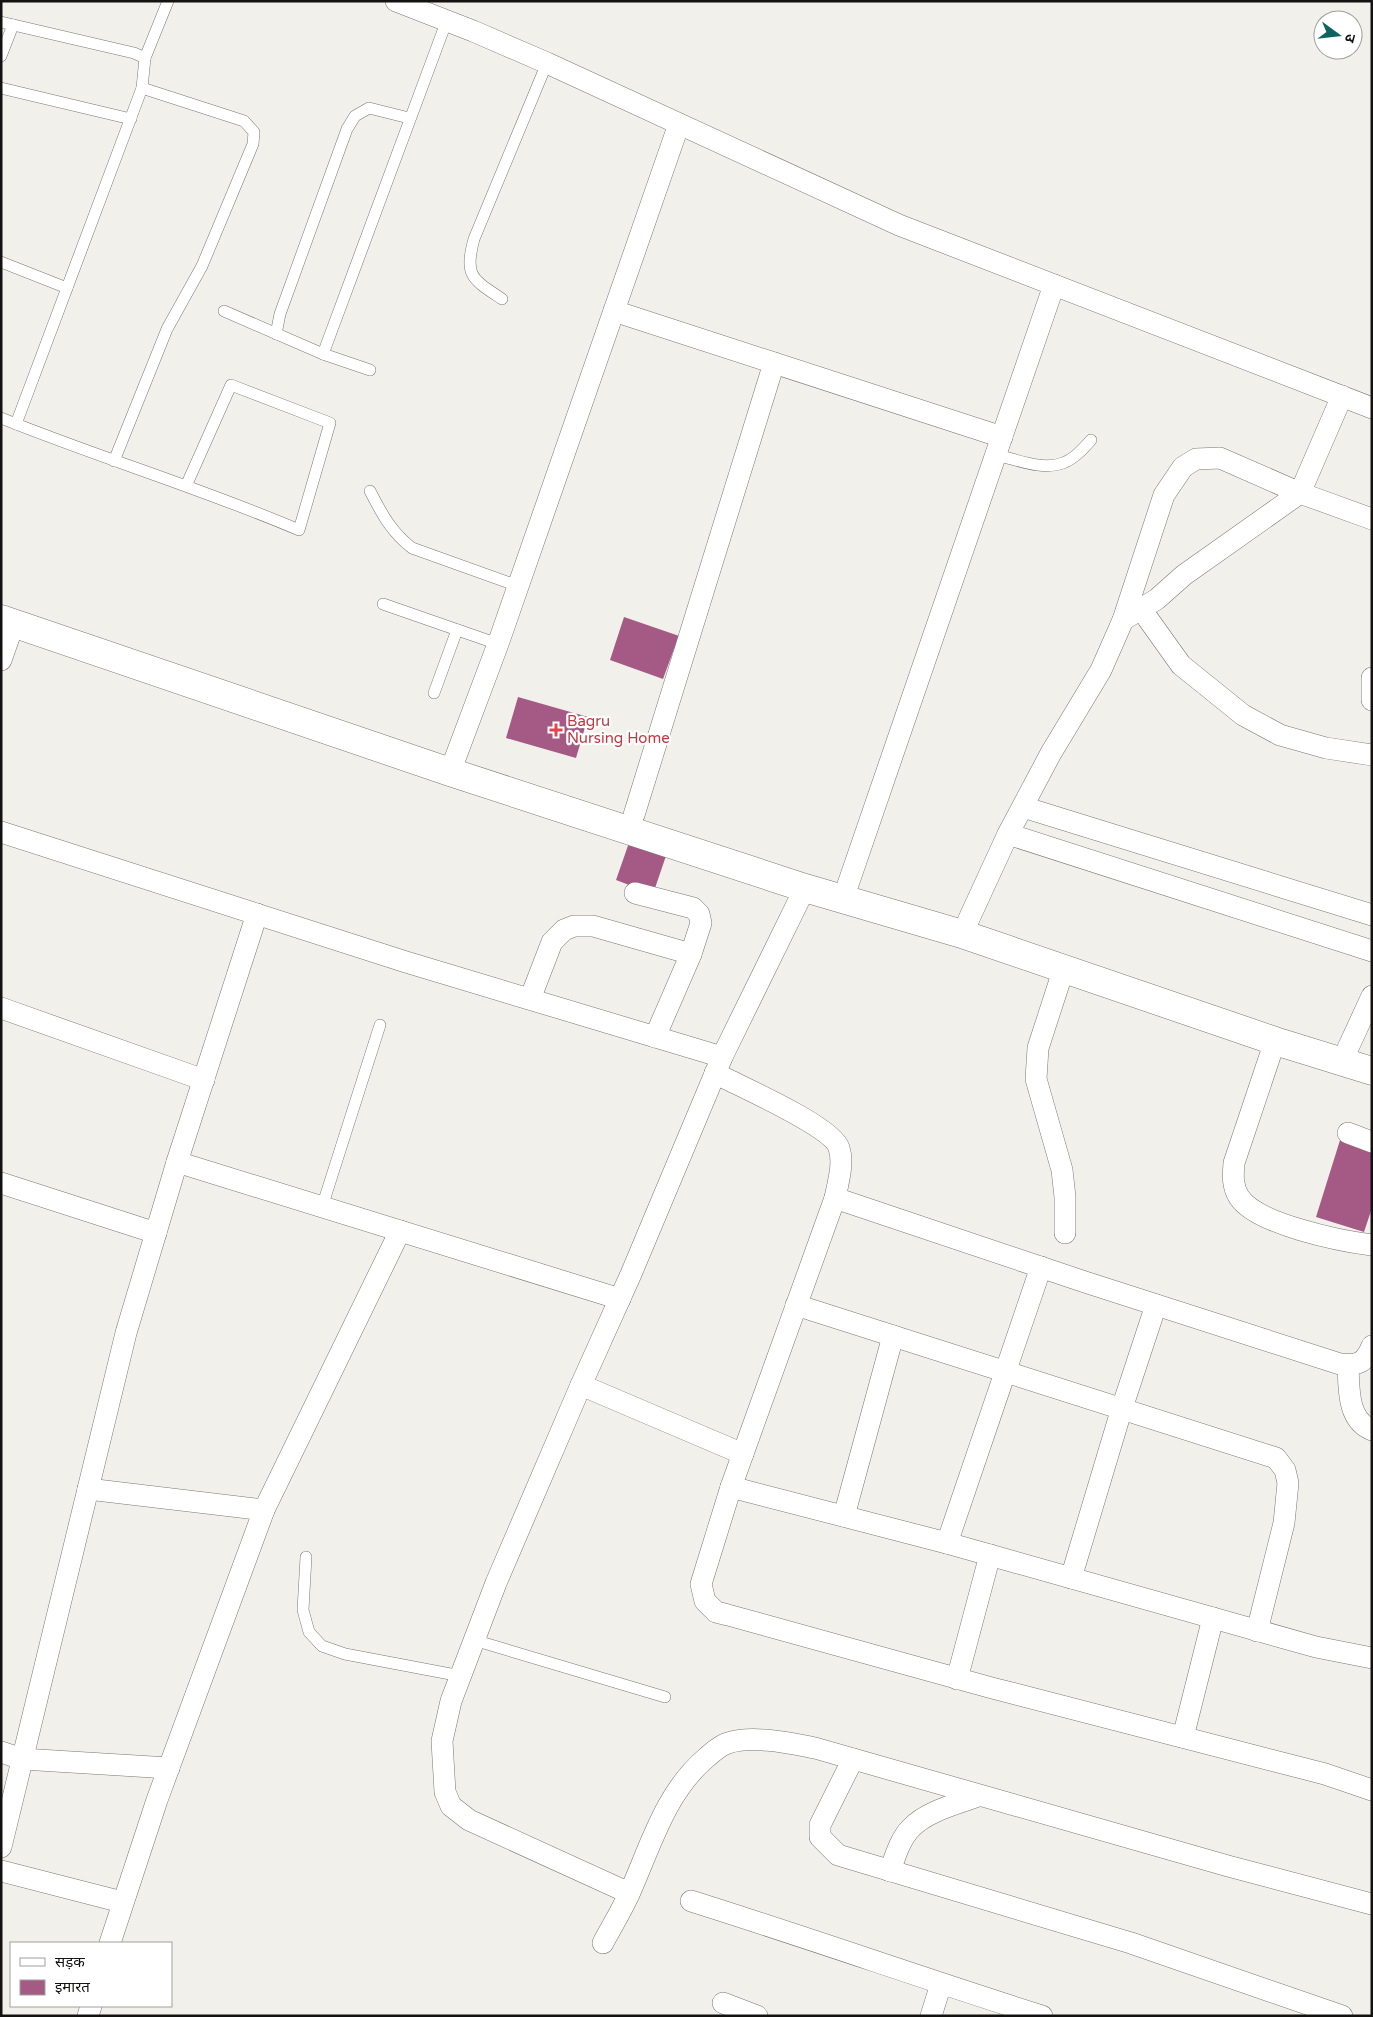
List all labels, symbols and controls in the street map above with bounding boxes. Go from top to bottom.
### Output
north arrow [1313,10,1363,60]
text: उ [1341,32,1359,45]
place label: Bagru Nursing Home [567,712,670,747]
marker: Bagru Nursing Home [549,723,563,737]
legend [10,1942,172,2007]
text: सड़क [55,1953,85,1971]
text: इमारत [55,1978,90,1996]

